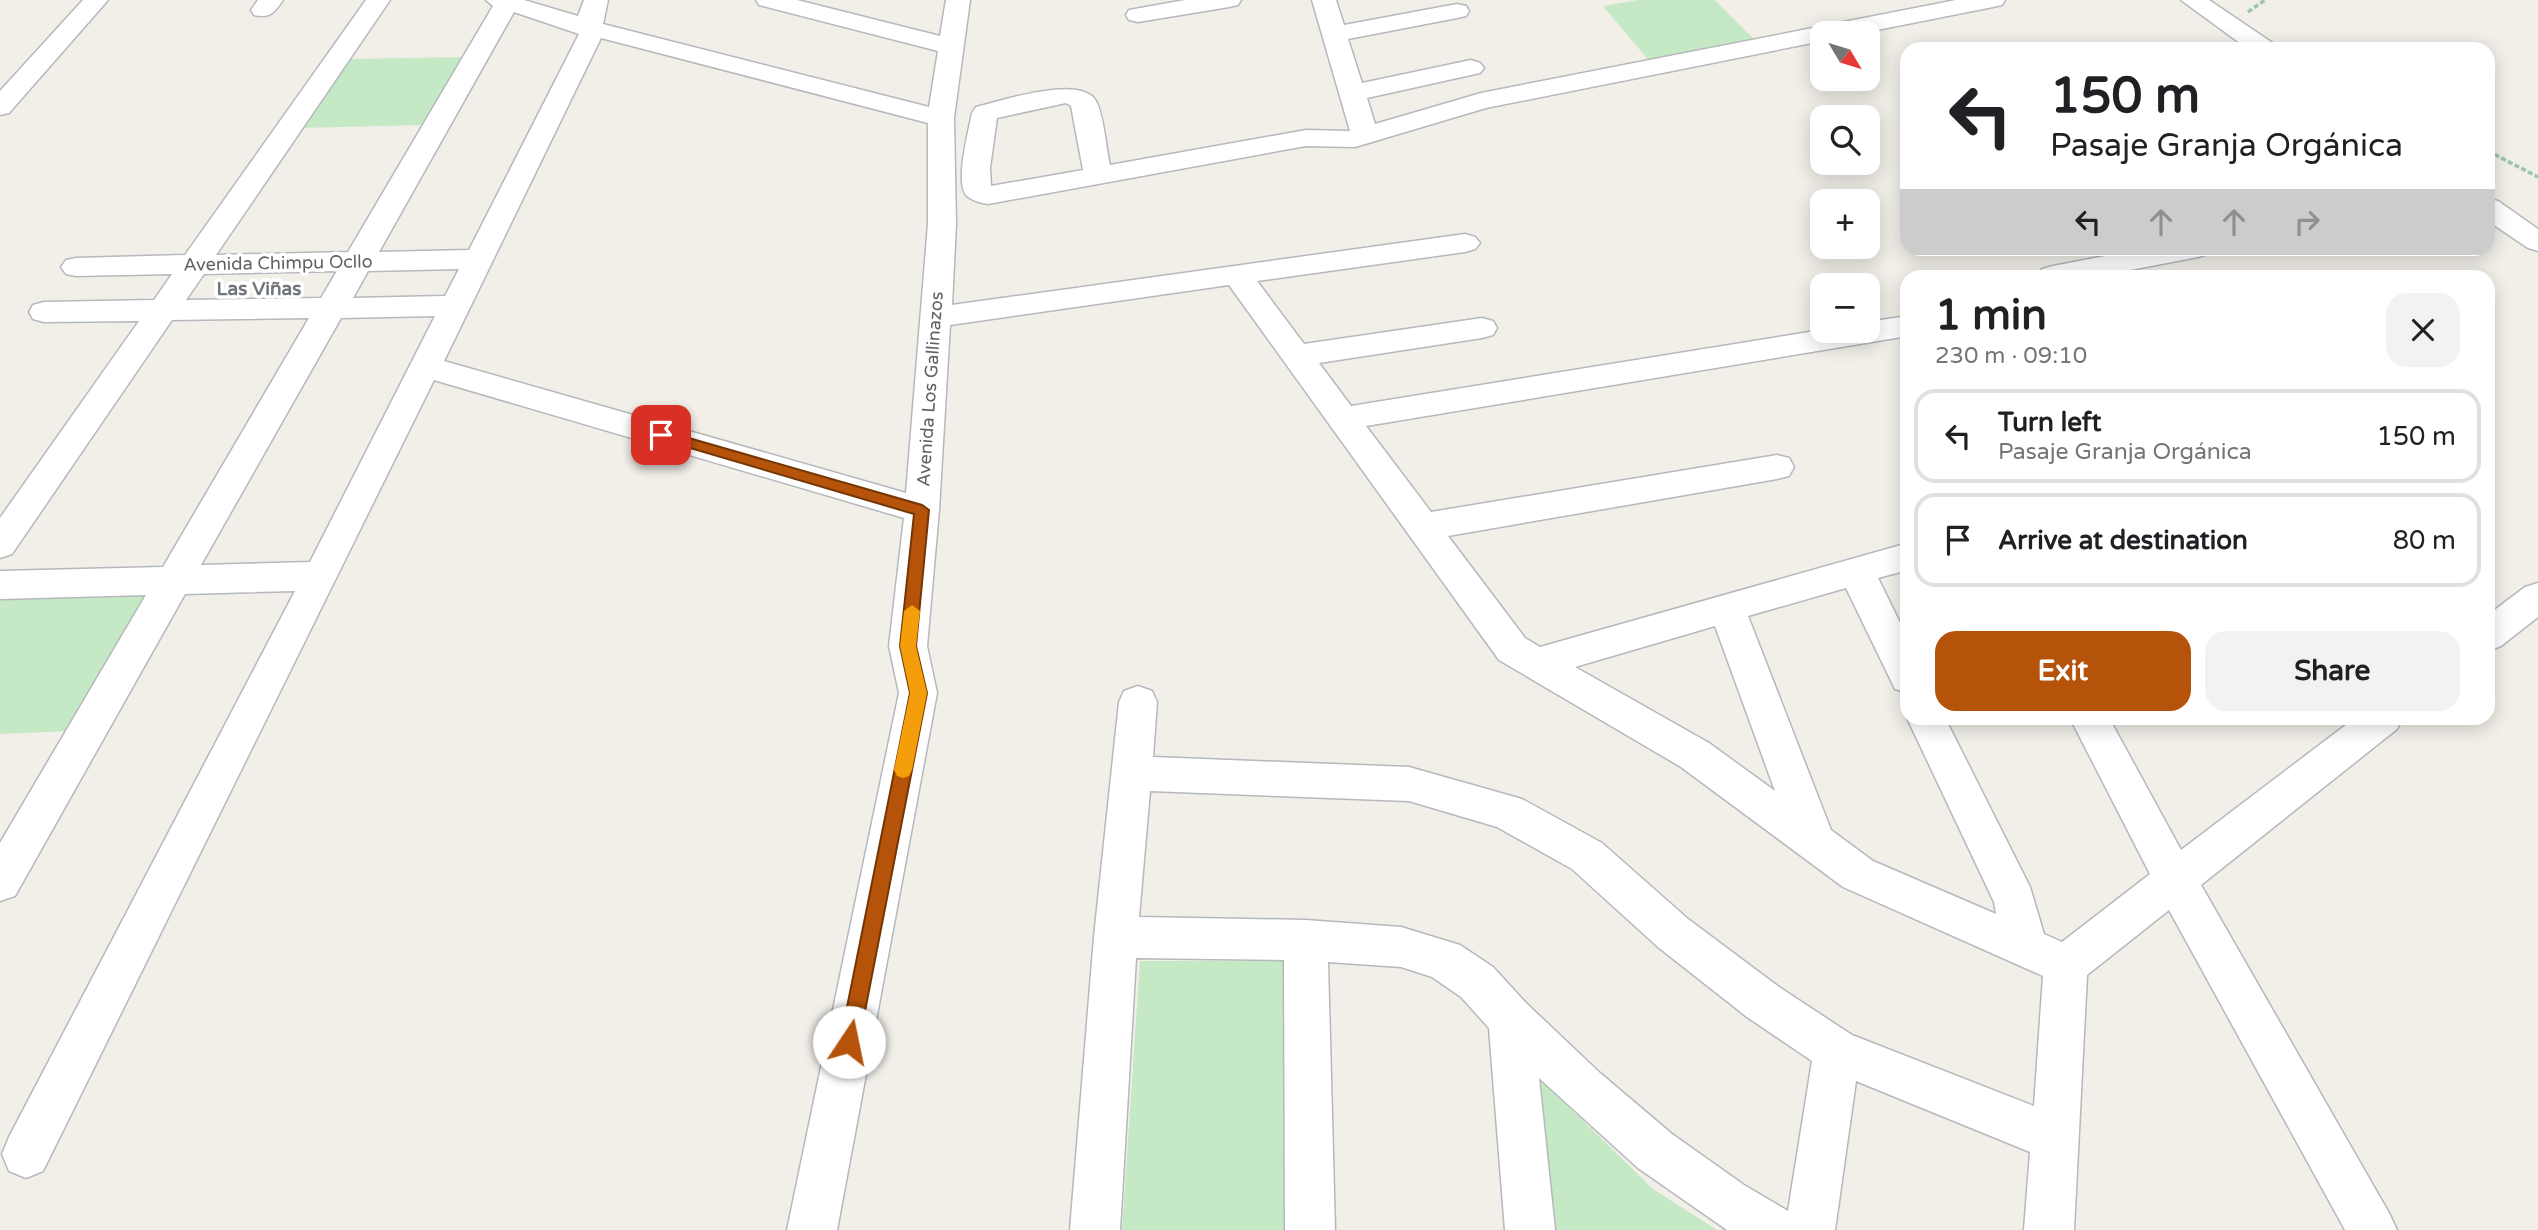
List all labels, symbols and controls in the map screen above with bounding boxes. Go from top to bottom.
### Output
north arrow [1810,21,1880,91]
map controls [1810,21,1880,343]
text: 150 m [2050,67,2200,126]
icon: left [1935,70,2026,161]
button: search [1810,105,1880,175]
text: Pasaje Granja Orgánica [2050,127,2403,165]
button: + [1810,189,1880,259]
icon: left [2069,203,2107,241]
icon: ahead [2142,203,2180,241]
icon: ahead [2215,203,2253,241]
icon: right [2288,203,2326,241]
street label: Avenida Chimpu Ocllo [183,250,373,276]
button: − [1810,273,1880,343]
district label: Las Viñas [217,278,301,300]
text: 1 min [1935,290,2047,341]
street label: Avenida Los Gallinazos [912,291,948,487]
button: close [2386,293,2460,367]
text: 230 m · 09:10 [1935,342,2087,370]
pin [631,405,691,465]
text: Turn left [1998,407,2101,438]
icon: arrive [642,416,680,454]
icon: left [1939,417,1977,455]
text: 150 m [2376,421,2456,452]
text: Pasaje Granja Orgánica [1998,438,2252,466]
icon: arrive [1939,521,1977,559]
text: Arrive at destination [1998,525,2248,556]
text: 80 m [2393,525,2456,556]
button: Exit [1935,631,2191,711]
button: Share [2205,631,2460,711]
position arrow [812,1005,886,1079]

